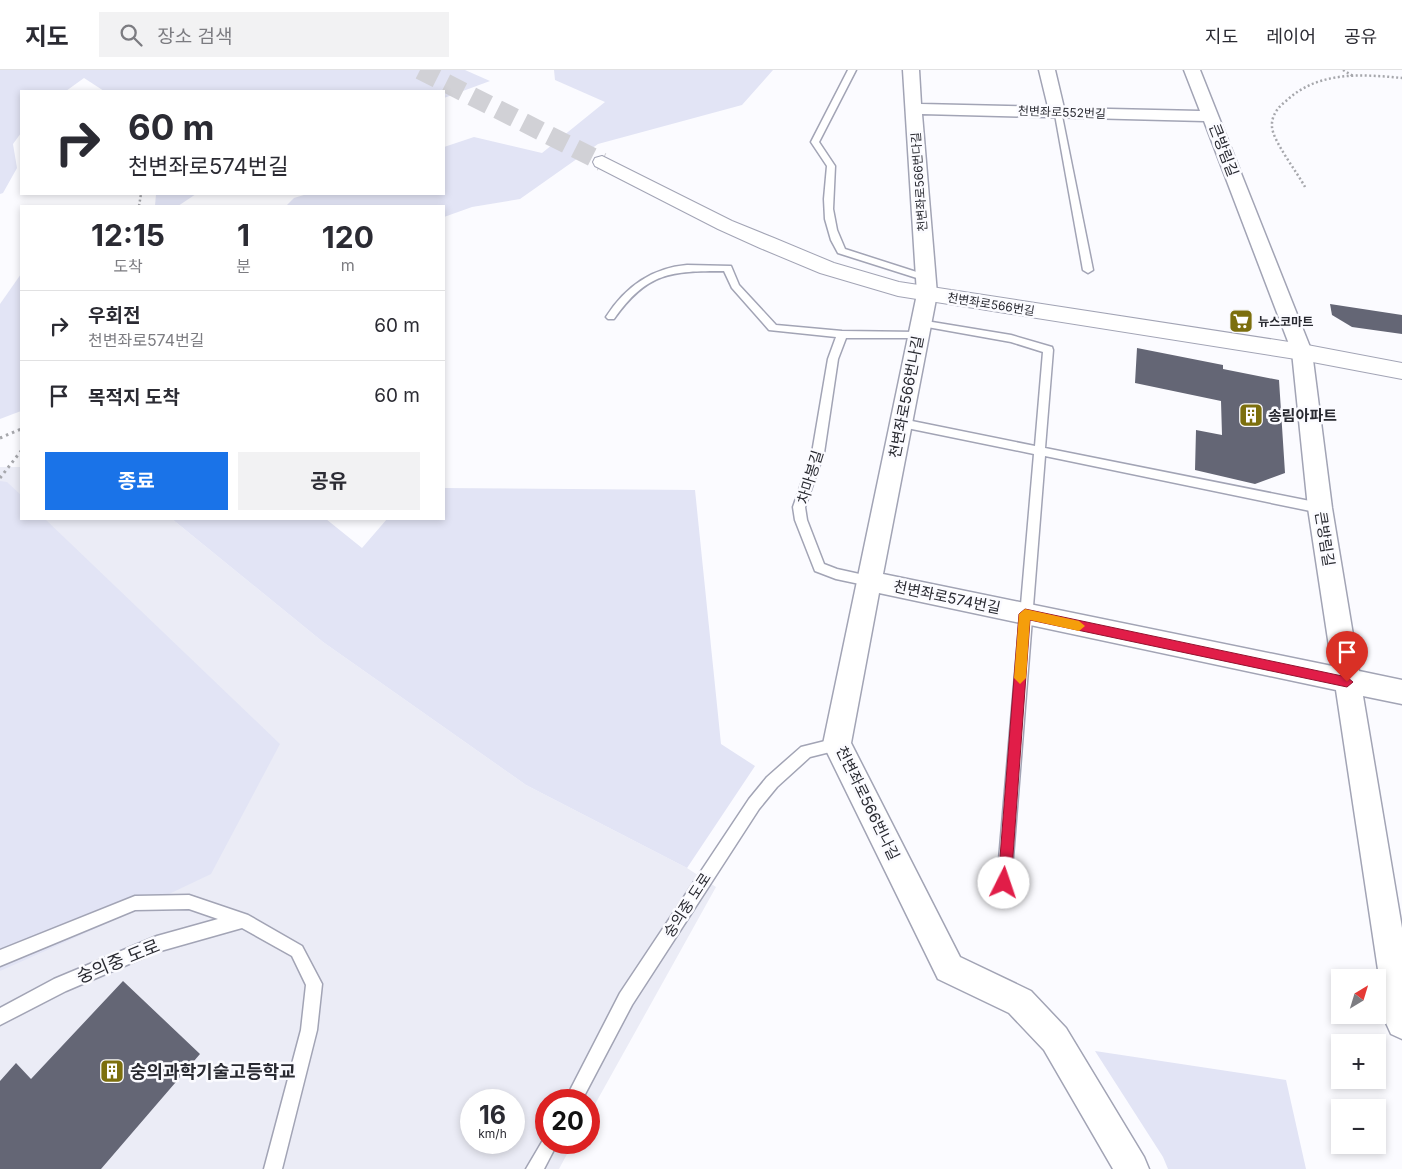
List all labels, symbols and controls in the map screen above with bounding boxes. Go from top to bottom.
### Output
search box [99,12,449,57]
icon: search [117,21,145,49]
text: 지도 [25,22,69,51]
text: 장소 검색 [157,25,232,48]
text: 지도 [1205,26,1238,47]
text: 레이어 [1266,26,1316,47]
text: 공유 [1344,26,1377,47]
street label: 천변좌로552번길 [1018,103,1106,121]
text: 60 m [128,106,215,148]
icon: right [45,110,110,175]
street label: 큰방림길 [1205,121,1243,179]
street label: 천변좌로566번다길 [908,132,930,232]
text: 천변좌로574번길 [128,153,288,179]
text: 12:15 [91,217,165,253]
text: 1 [237,217,250,253]
text: 120 [322,219,374,255]
text: m [341,255,355,275]
text: 도착 [113,256,143,276]
text: 분 [236,256,251,276]
street label: 천변좌로566번길 [946,290,1036,318]
text: 우회전 [88,304,140,327]
supermarket icon: 뉴스코마트 [1228,308,1254,334]
icon: right [45,312,73,340]
text: 60 m [374,314,420,337]
place label: 뉴스코마트 [1258,314,1313,329]
text: 천변좌로574번길 [88,330,205,350]
street label: 천변좌로566번나길 [885,334,927,460]
icon: arrive [45,382,73,410]
text: 60 m [374,384,420,407]
text: 목적지 도착 [88,386,180,409]
building icon: 송림아파트 [1238,402,1264,428]
place label: 송림아파트 [1268,406,1337,425]
street label: 차마봉길 [793,448,827,506]
button: 종료 [45,452,228,510]
button: 공유 [238,452,420,510]
street label: 큰방림길 [1311,510,1339,568]
street label: 천변좌로574번길 [892,576,1002,618]
pin [1326,631,1368,682]
icon: arrive [1333,638,1361,666]
street label: 천변좌로566번나길 [832,743,904,863]
position arrow [977,856,1029,908]
street label: 숭의중 도로 [659,869,715,941]
street label: 숭의중 도로 [73,935,163,987]
north arrow [1331,969,1386,1024]
map controls [1331,969,1386,1154]
button: + [1331,1034,1386,1089]
building icon: 숭의과학기술고등학교 [99,1058,125,1084]
place label: 숭의과학기술고등학교 [130,1061,296,1082]
speed limit sign: 20 [535,1089,600,1154]
button: − [1331,1099,1386,1154]
text: 16 [479,1100,506,1130]
text: km/h [478,1126,507,1141]

